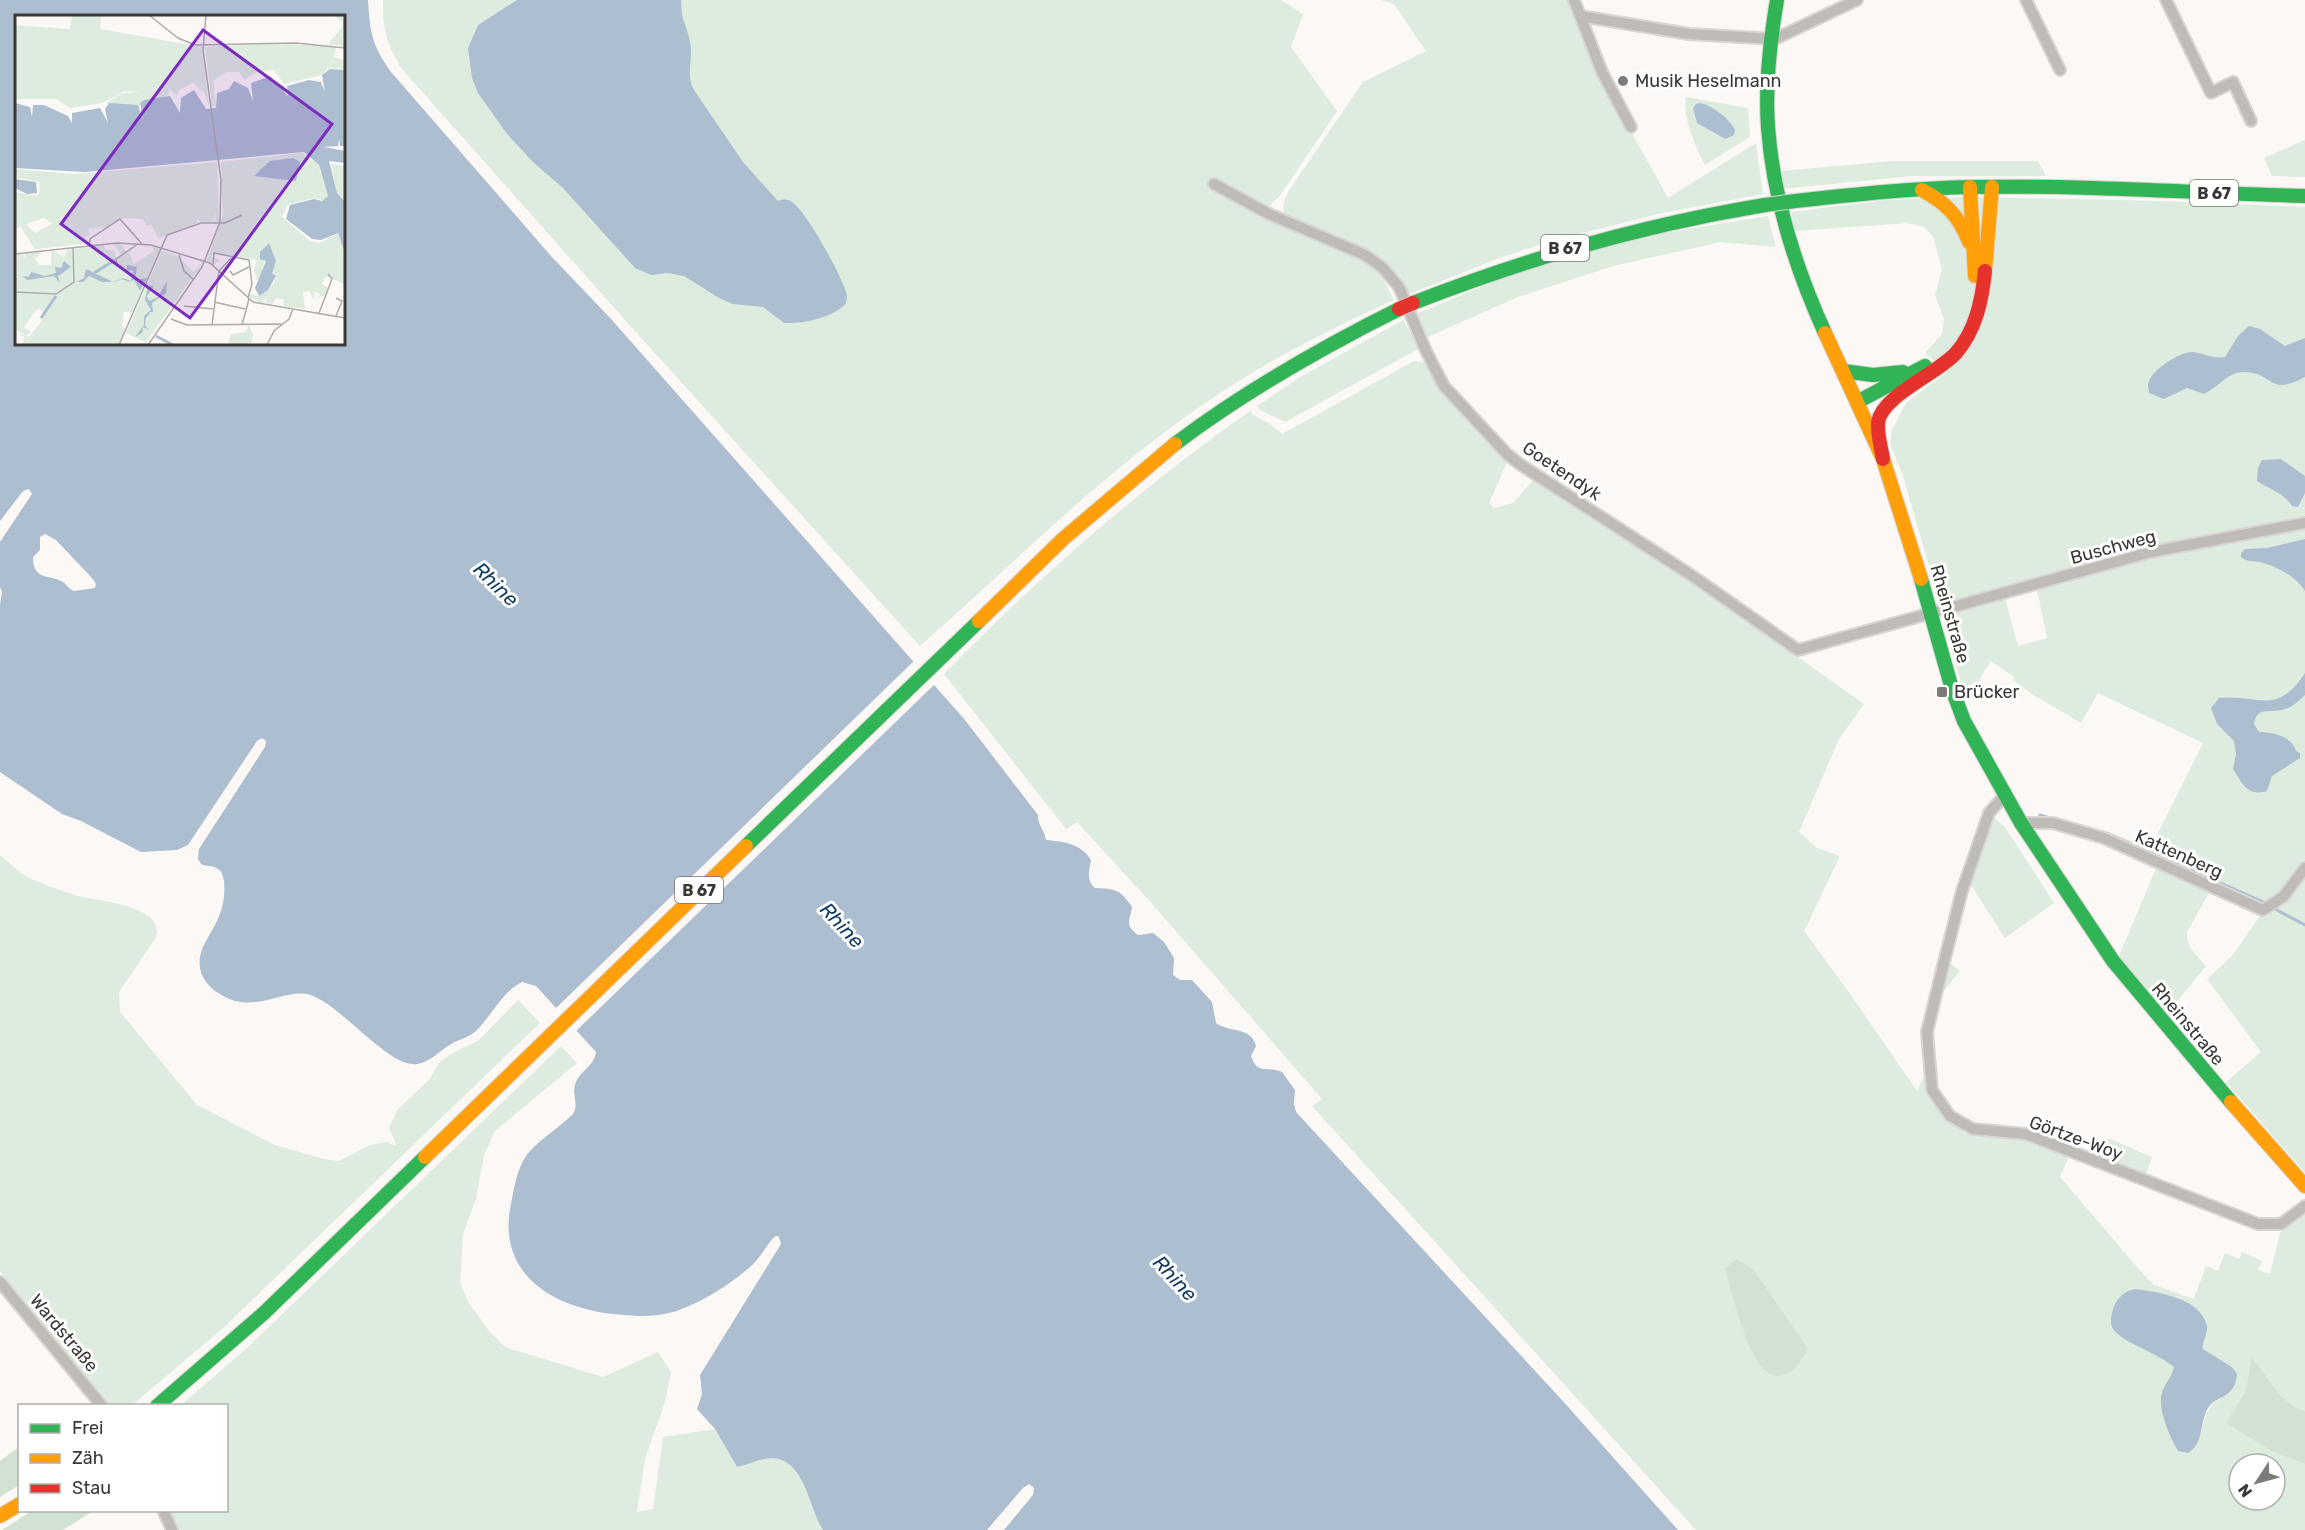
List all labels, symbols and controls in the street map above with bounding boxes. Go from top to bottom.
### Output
inset map [15,15,345,345]
place label: Musik Heselmann [1635,70,1782,92]
marker: Musik Heselmann [1616,74,1630,88]
road number: B 67 [2190,180,2238,206]
road number: B 67 [1541,235,1589,261]
street label: Goetendyk [1518,437,1606,506]
street label: Buschweg [2068,525,2158,569]
water label: Rhine [468,557,524,611]
street label: Rheinstraße [1925,562,1975,666]
place label: Brücker [1954,681,2020,703]
marker: Brücker [1935,685,1949,699]
street label: Kattenberg [2132,825,2226,883]
road number: B 67 [675,877,723,903]
water label: Rhine [815,897,869,953]
street label: Rheinstraße [2147,978,2229,1070]
street label: Görtze-Woy [2026,1111,2126,1165]
water label: Rhine [1148,1250,1202,1306]
street label: Wardstraße [25,1290,103,1376]
legend [18,1404,228,1512]
text: Frei [72,1417,103,1439]
text: Zäh [72,1447,104,1469]
north arrow [2227,1452,2287,1512]
text: Stau [72,1477,111,1499]
text: N [2234,1480,2256,1501]

